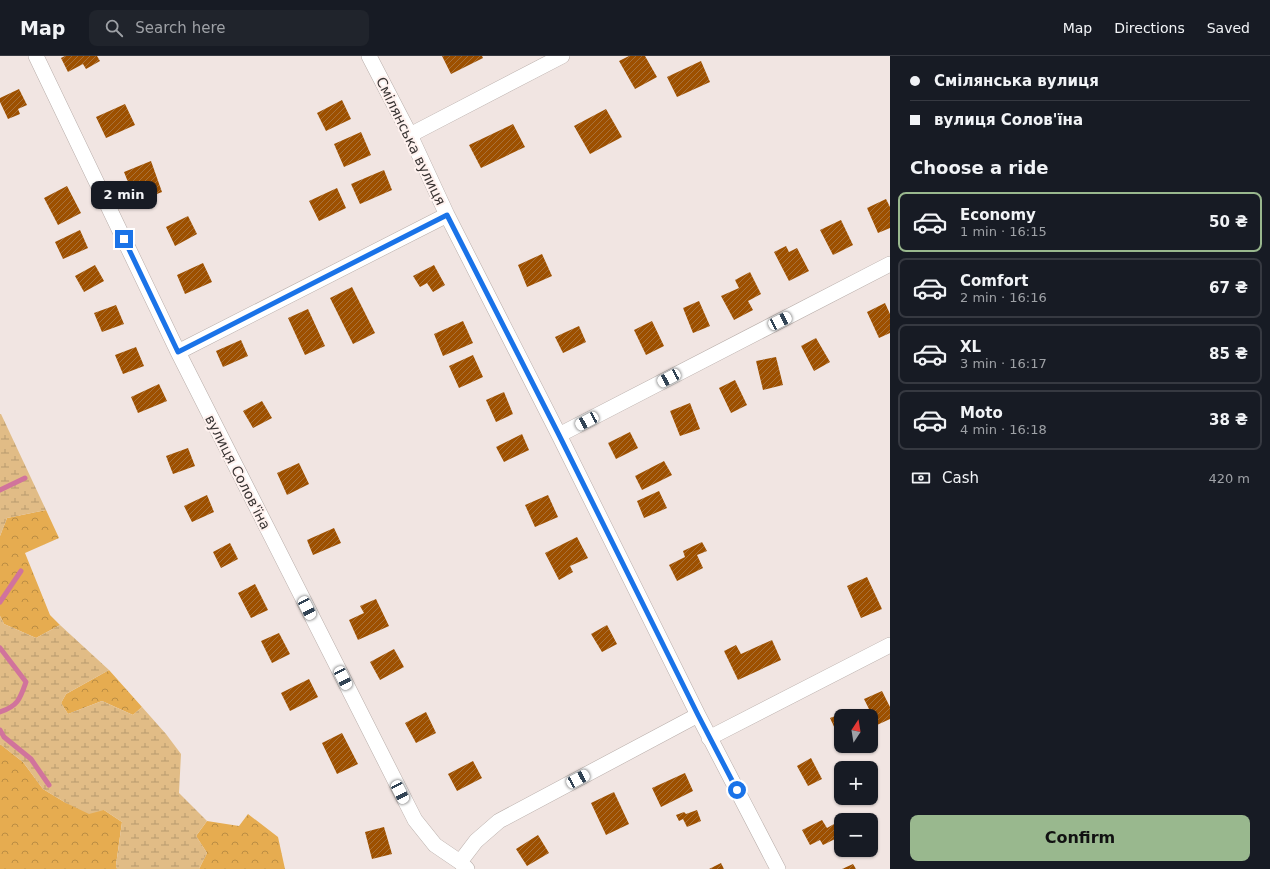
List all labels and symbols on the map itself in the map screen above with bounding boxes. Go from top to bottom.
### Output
street label: Смілянська вулиця [373,74,449,208]
callout: 2 min [91,181,157,209]
route end [115,230,133,248]
car [767,310,793,332]
car [656,367,682,389]
car [574,410,600,432]
street label: вулиця Солов'їна [202,412,274,532]
car [296,595,318,621]
car [332,665,354,691]
north arrow [834,709,878,753]
car [565,768,591,790]
car [389,779,411,805]
route start [728,781,746,799]

